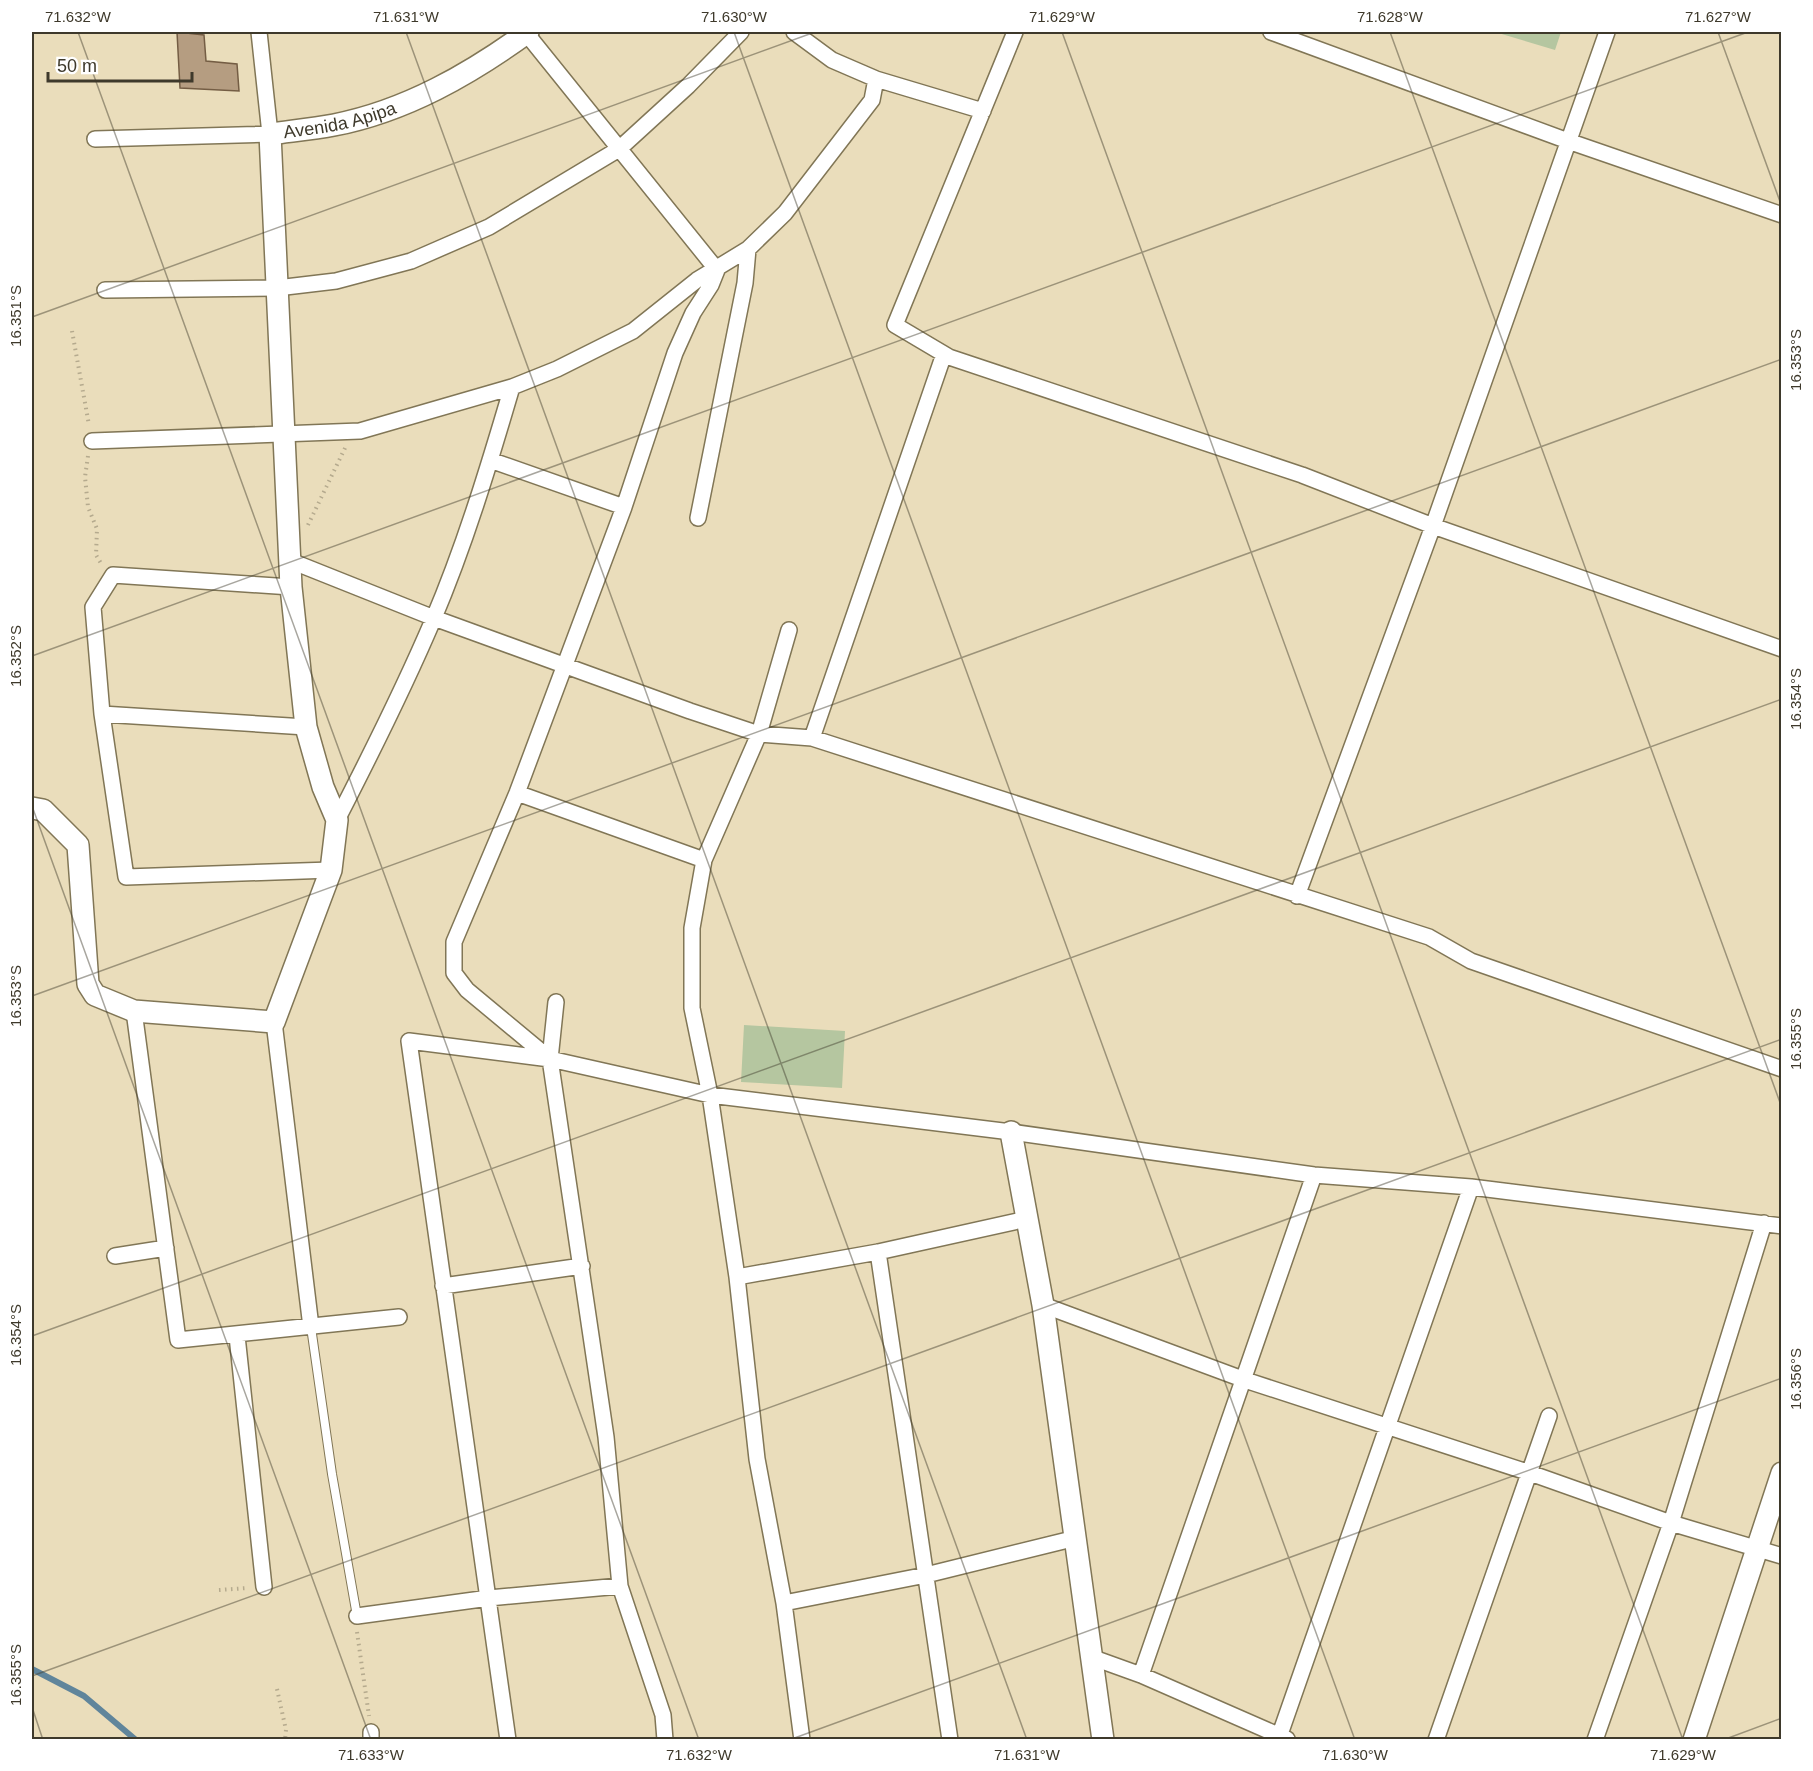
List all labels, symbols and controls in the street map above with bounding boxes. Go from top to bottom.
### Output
text: 71.632°W [45,8,112,25]
text: 71.631°W [373,8,440,25]
text: 71.630°W [701,8,768,25]
text: 71.629°W [1029,8,1096,25]
text: 71.628°W [1357,8,1424,25]
text: 71.627°W [1685,8,1752,25]
scale bar [48,45,192,83]
text: 50 m [57,56,97,76]
street label: Avenida Apipa [282,98,400,142]
text: 16.351°S [7,285,24,347]
text: 16.353°S [1787,329,1804,391]
text: 16.352°S [7,625,24,687]
text: 16.354°S [1787,668,1804,730]
text: 16.353°S [7,965,24,1027]
text: 16.355°S [1787,1008,1804,1070]
text: 16.354°S [7,1304,24,1366]
text: 16.356°S [1787,1348,1804,1410]
text: 16.355°S [7,1644,24,1706]
text: 71.633°W [338,1746,405,1763]
text: 71.632°W [666,1746,733,1763]
text: 71.631°W [994,1746,1061,1763]
text: 71.630°W [1322,1746,1389,1763]
text: 71.629°W [1650,1746,1717,1763]

